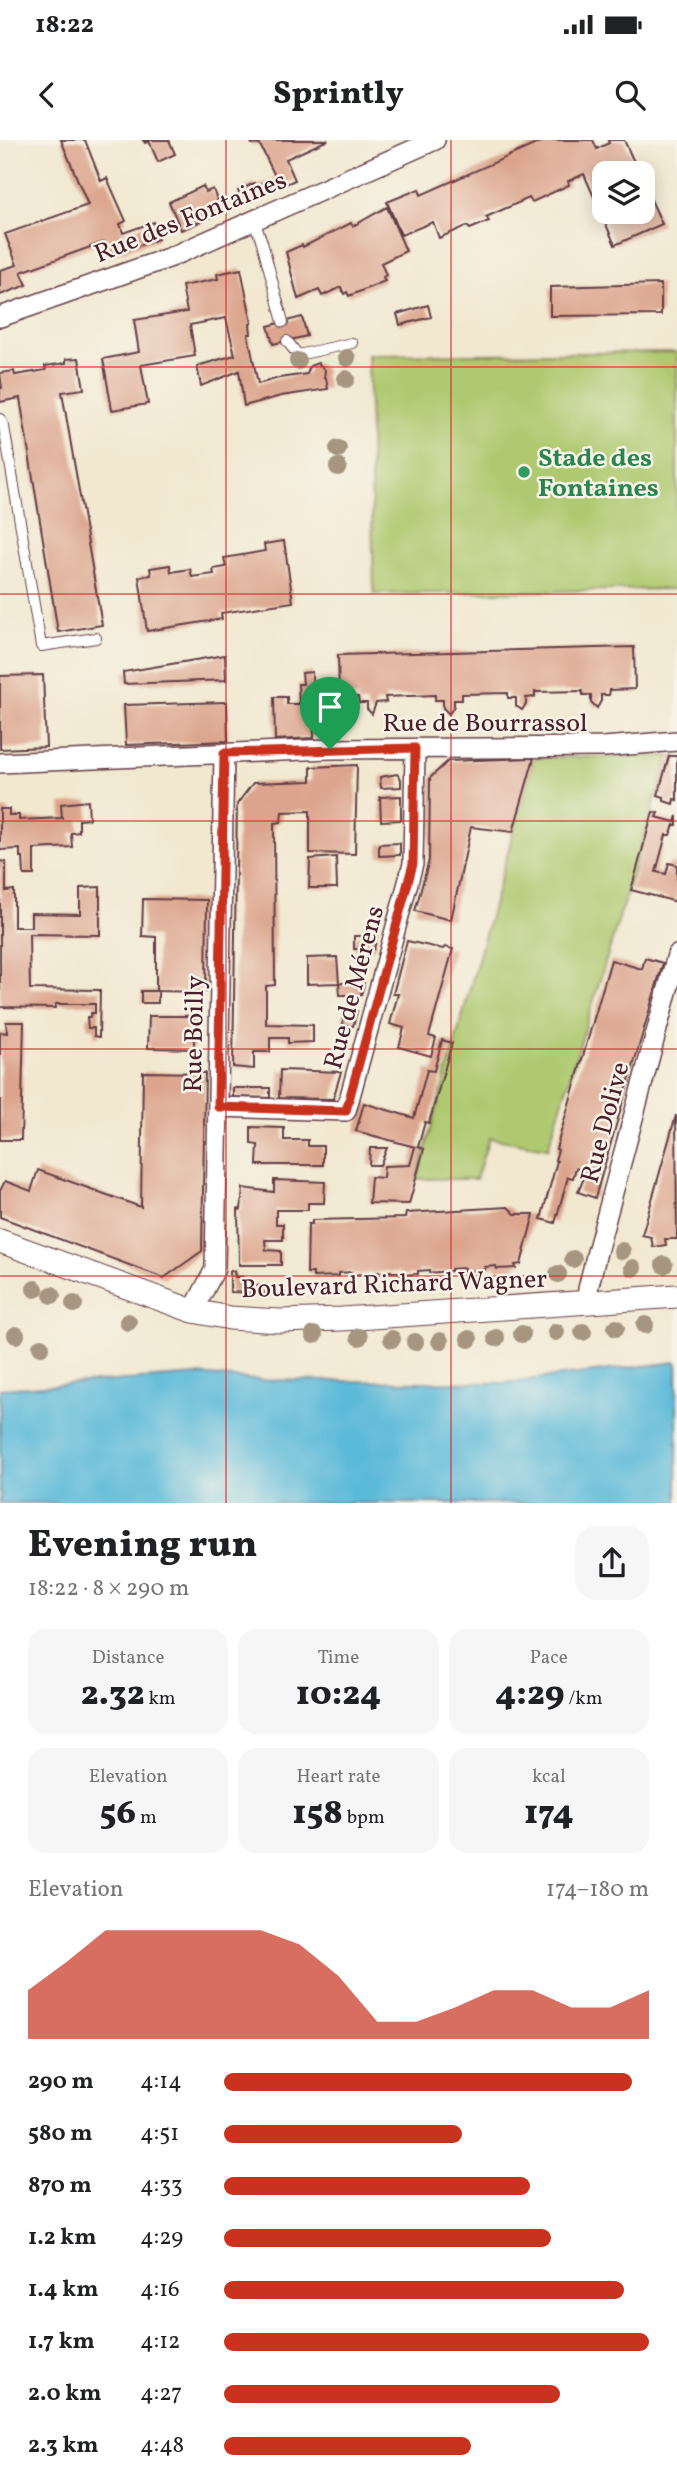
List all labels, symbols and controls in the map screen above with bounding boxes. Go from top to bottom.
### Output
text: 18:22 [35,7,94,43]
text: Sprintly [273,73,404,117]
icon: back [28,76,66,114]
icon: search [611,76,649,114]
map controls [592,161,655,224]
button: layers [592,161,655,224]
street label: Rue des Fontaines [89,163,292,273]
place label: Stade des Fontaines [538,441,659,507]
marker: Stade des Fontaines [516,464,532,480]
pin [300,677,360,749]
icon: arrive [311,688,349,726]
street label: Rue de Bourrassol [382,706,588,742]
street label: Rue de Mérens [316,902,394,1073]
street label: Rue Boilly [176,975,214,1093]
street label: Rue Dolive [573,1058,639,1187]
street label: Boulevard Richard Wagner [240,1262,548,1308]
text: Evening run [28,1520,258,1573]
button: share [575,1526,649,1600]
text: 18:22 · 8 × 290 m [28,1573,189,1605]
text: Distance [92,1645,165,1671]
text: Time [318,1645,359,1671]
text: Pace [530,1645,568,1671]
text: 2.32 [81,1671,145,1719]
text: 10:24 [296,1671,381,1719]
text: 4:29 [495,1671,565,1719]
text: km [145,1686,176,1712]
text: /km [565,1686,603,1712]
text: Elevation [89,1764,168,1790]
text: Heart rate [297,1764,380,1790]
text: kcal [532,1764,566,1790]
text: 56 [100,1790,136,1838]
text: 158 [292,1790,343,1838]
text: 174 [524,1790,574,1838]
text: m [136,1805,157,1831]
text: bpm [343,1805,385,1831]
text: Elevation [28,1874,124,1906]
text: 174–180 m [546,1874,649,1906]
text: 290 m [28,2066,94,2098]
text: 4:14 [140,2066,182,2098]
text: 580 m [28,2118,93,2150]
text: 4:51 [140,2118,179,2150]
text: 870 m [28,2170,92,2202]
text: 4:33 [140,2170,183,2202]
text: 1.2 km [28,2222,97,2254]
text: 4:29 [140,2222,183,2254]
text: 1.4 km [28,2274,99,2306]
text: 4:16 [140,2274,180,2306]
text: 1.7 km [28,2326,95,2358]
text: 4:12 [140,2326,180,2358]
text: 2.0 km [28,2378,101,2410]
text: 4:27 [140,2378,182,2410]
text: 2.3 km [28,2430,99,2462]
text: 4:48 [140,2430,184,2462]

